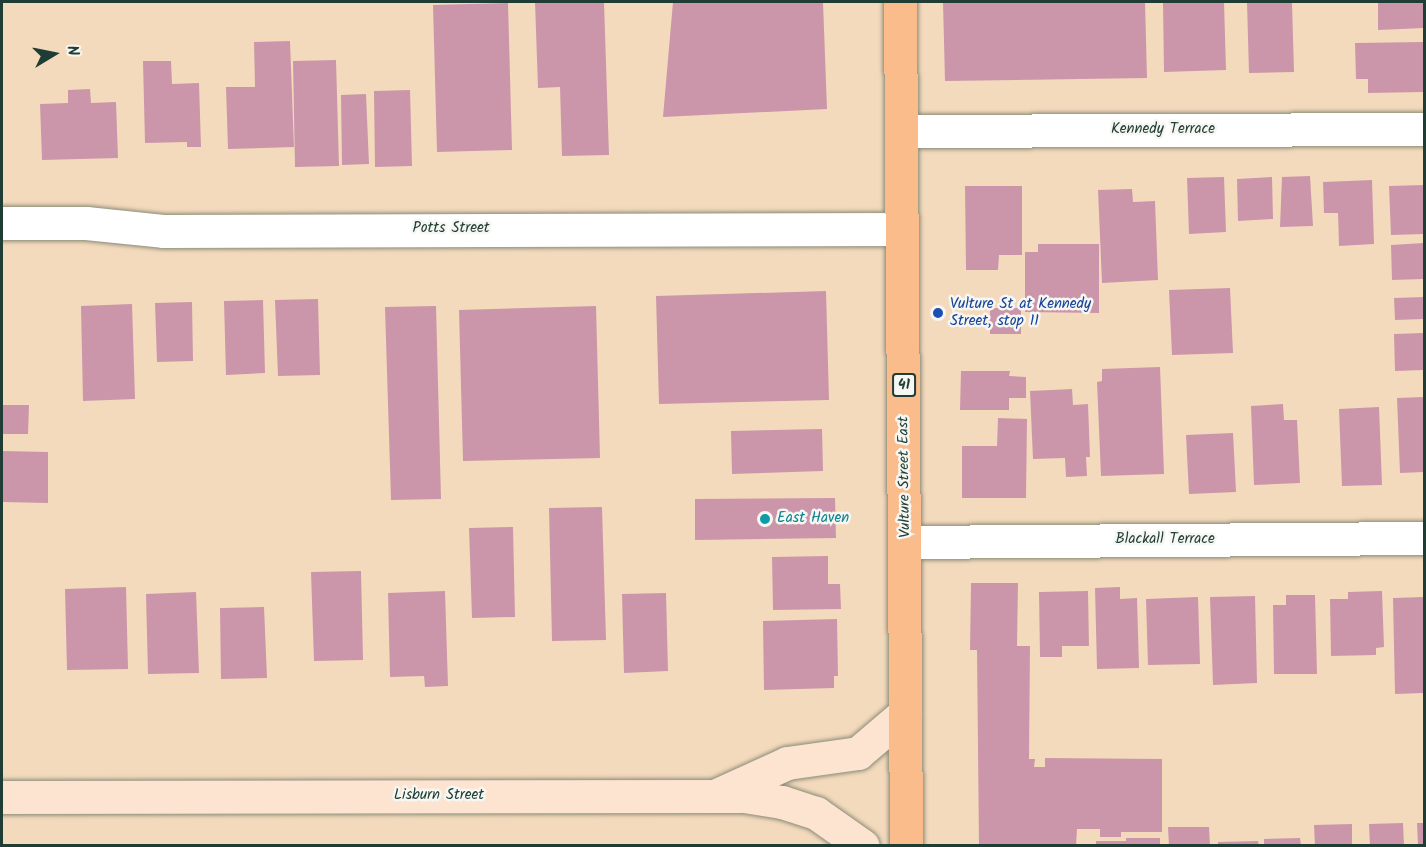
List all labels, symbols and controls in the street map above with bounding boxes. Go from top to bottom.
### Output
north arrow [24,24,84,84]
text: N [59,44,85,58]
street label: Kennedy Terrace [1111,121,1215,139]
street label: Potts Street [413,220,489,238]
place label: Vulture St at Kennedy Street, stop 11 [950,295,1091,330]
marker: Vulture St at Kennedy Street, stop 11 [931,306,945,320]
road number: 41 [892,374,916,396]
street label: Vulture Street East [895,416,915,538]
place label: East Haven [777,510,849,528]
marker: East Haven [758,512,772,526]
street label: Blackall Terrace [1115,531,1215,549]
street label: Lisburn Street [394,787,484,805]

